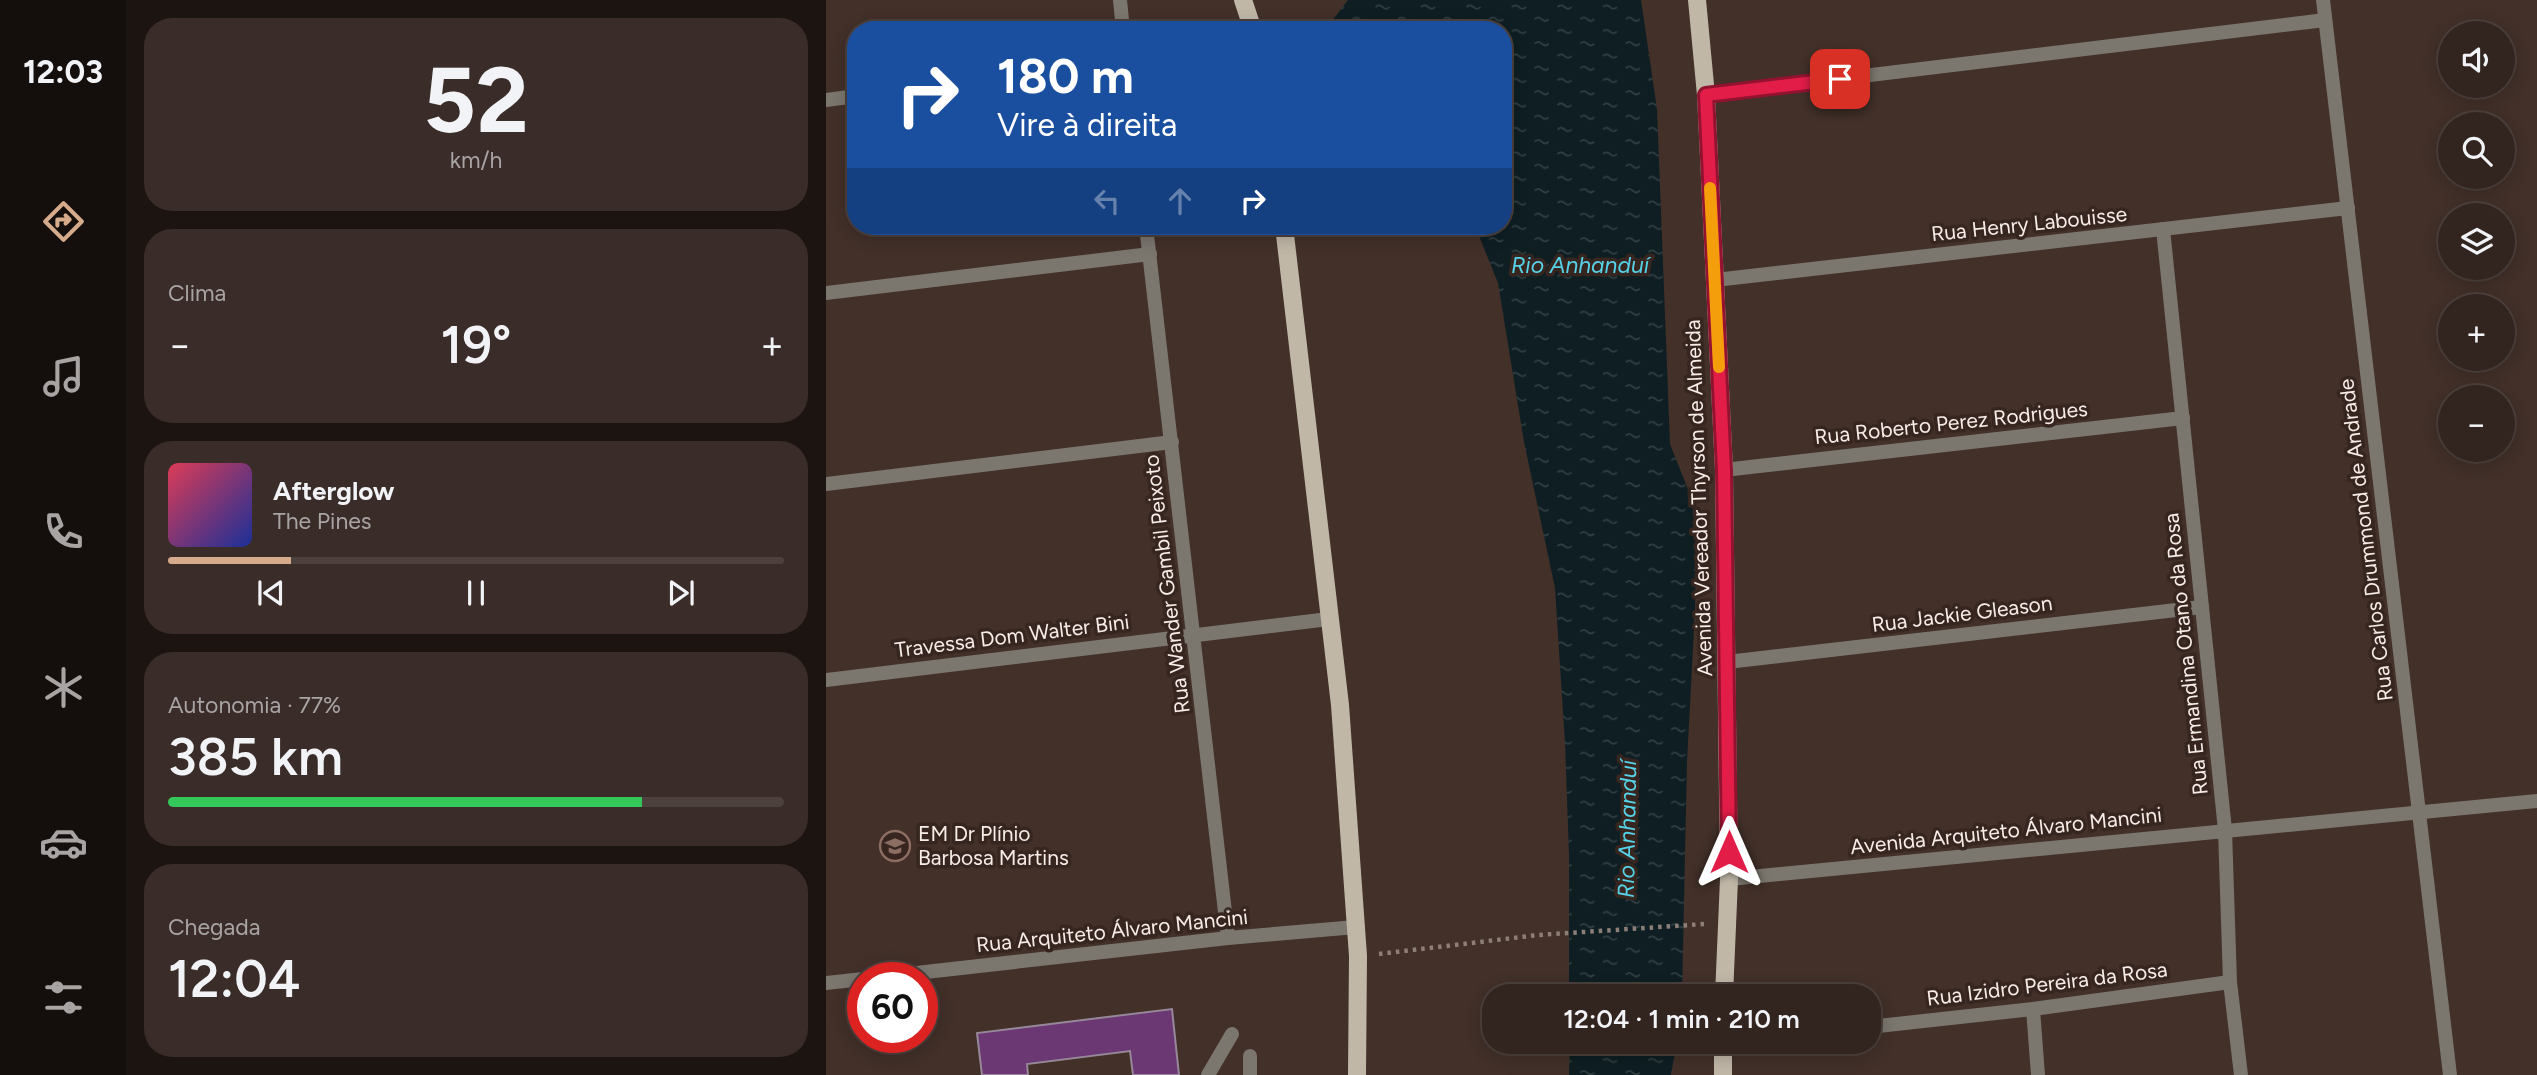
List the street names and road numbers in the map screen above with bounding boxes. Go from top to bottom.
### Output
street label: Rua Henry Labouisse [1930,201,2128,246]
street label: Avenida Vereador Thyrson de Almeida [1680,319,1717,677]
street label: Rua Carlos Drummond de Andrade [2333,377,2398,703]
street label: Rua Roberto Perez Rodrigues [1813,396,2089,449]
street label: Rua Wander Gambil Peixoto [1138,453,1195,715]
street label: Rua Ermandina Otano da Rosa [2158,512,2213,796]
street label: Rua Jackie Gleason [1870,590,2054,637]
street label: Travessa Dom Walter Bini [893,609,1131,662]
street label: Avenida Arquiteto Álvaro Mancini [1849,802,2163,859]
street label: Rua Arquiteto Álvaro Mancini [975,904,1249,957]
street label: Rua Izidro Pereira da Rosa [1925,956,2169,1011]

